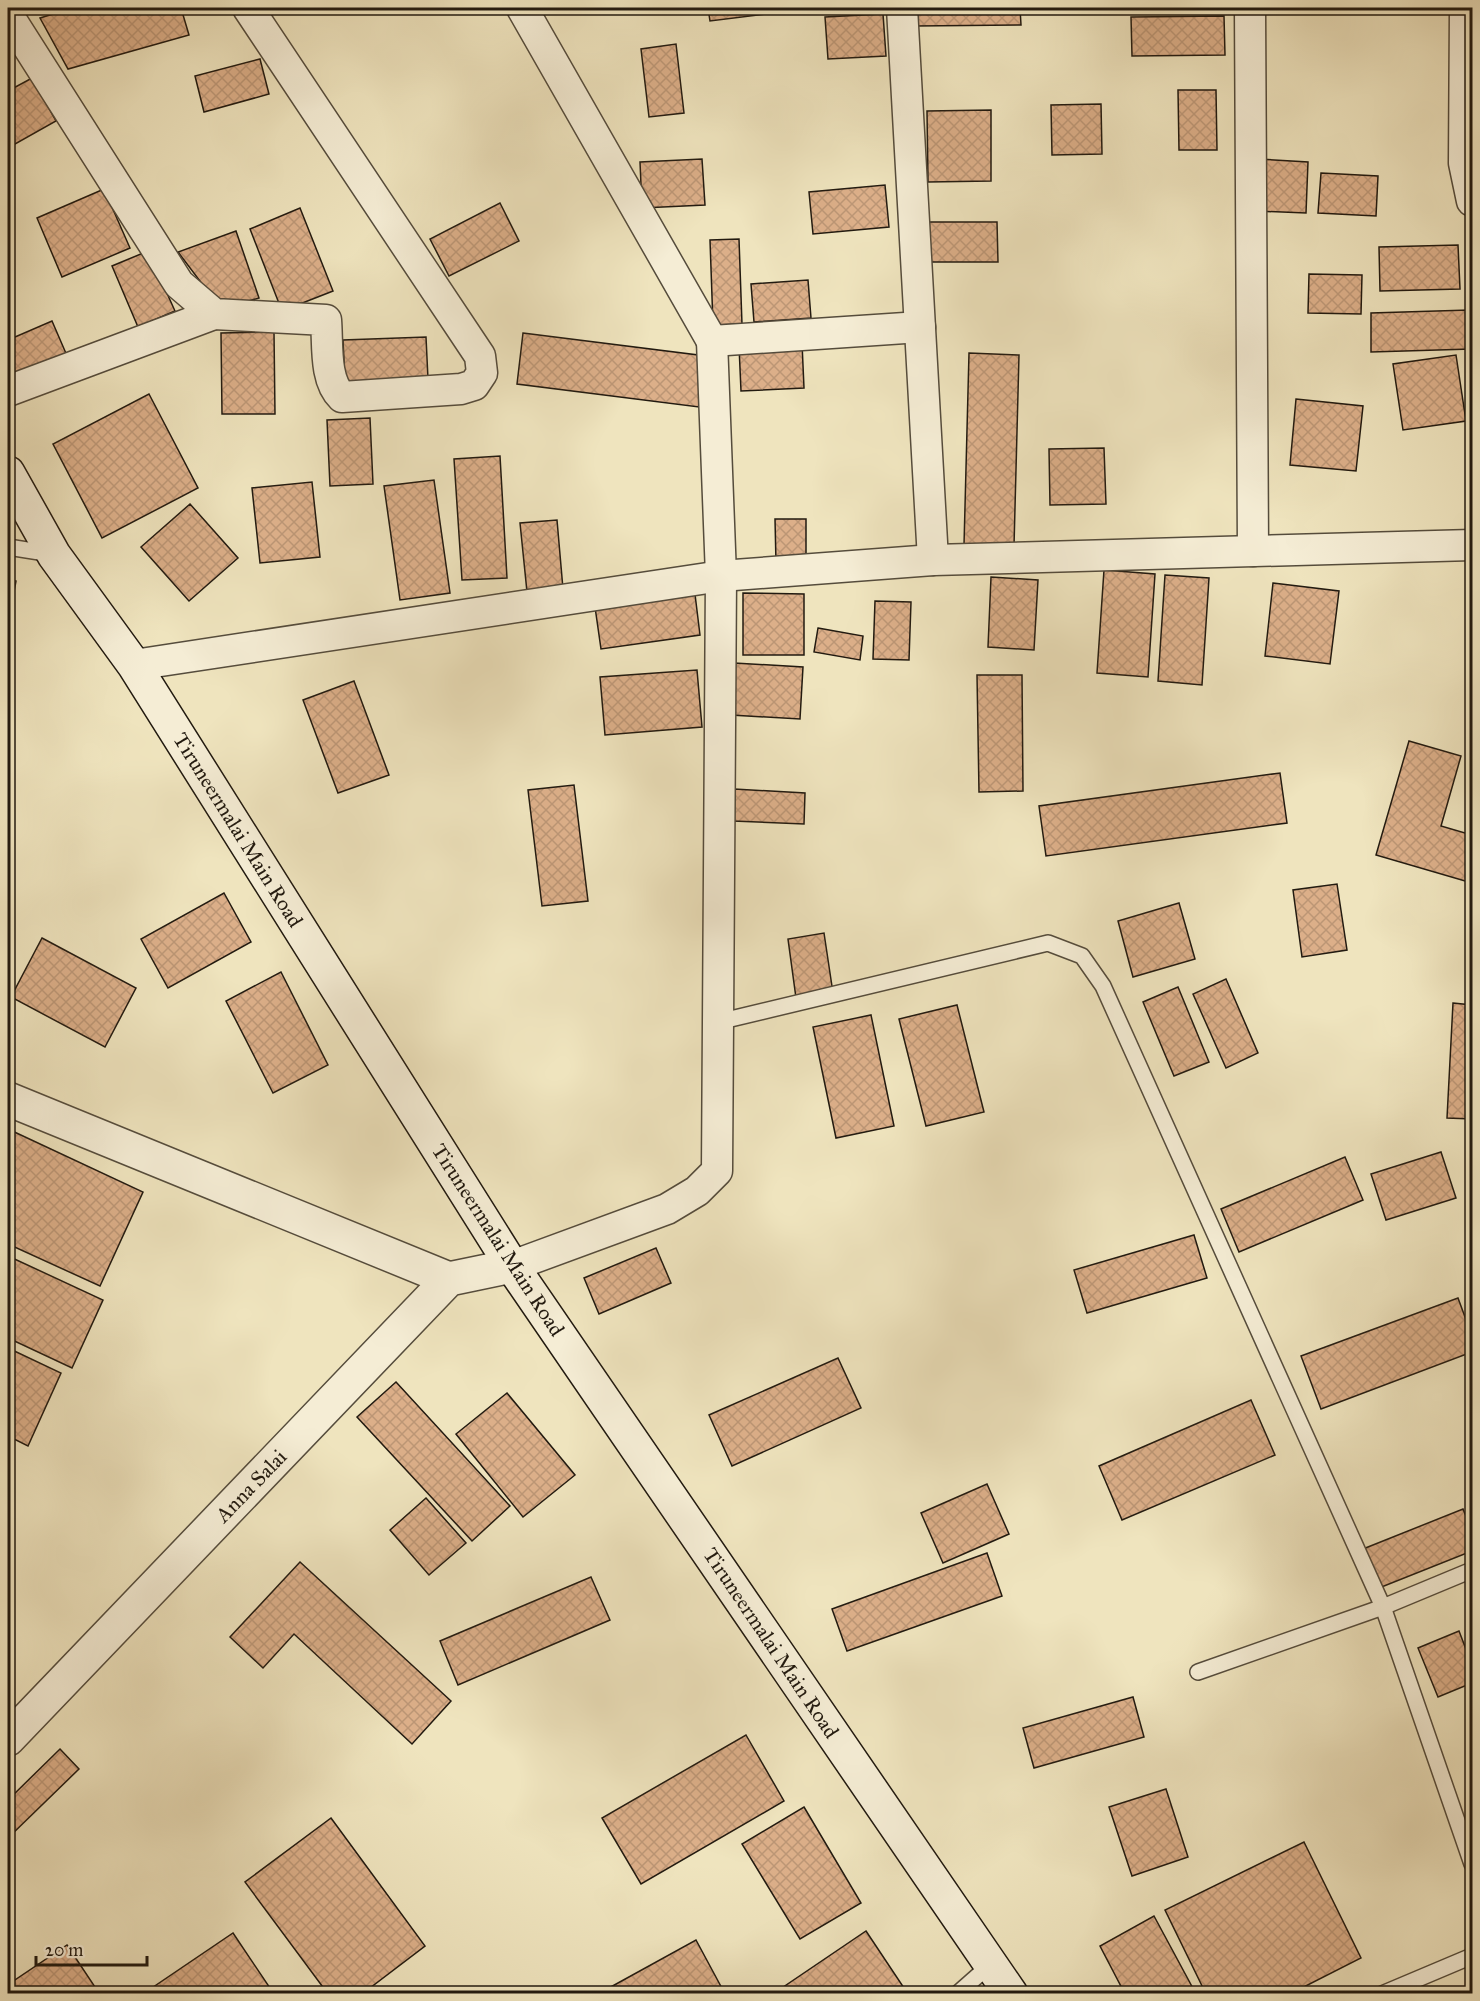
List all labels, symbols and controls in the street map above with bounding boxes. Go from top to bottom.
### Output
street label: Tiruneermalai Main Road [168,728,309,932]
street label: Tiruneermalai Main Road [426,1139,570,1342]
street label: Anna Salai [209,1444,292,1529]
street label: Tiruneermalai Main Road [697,1543,845,1744]
scale bar [36,1929,147,1967]
text: 20 m [45,1939,83,1961]

